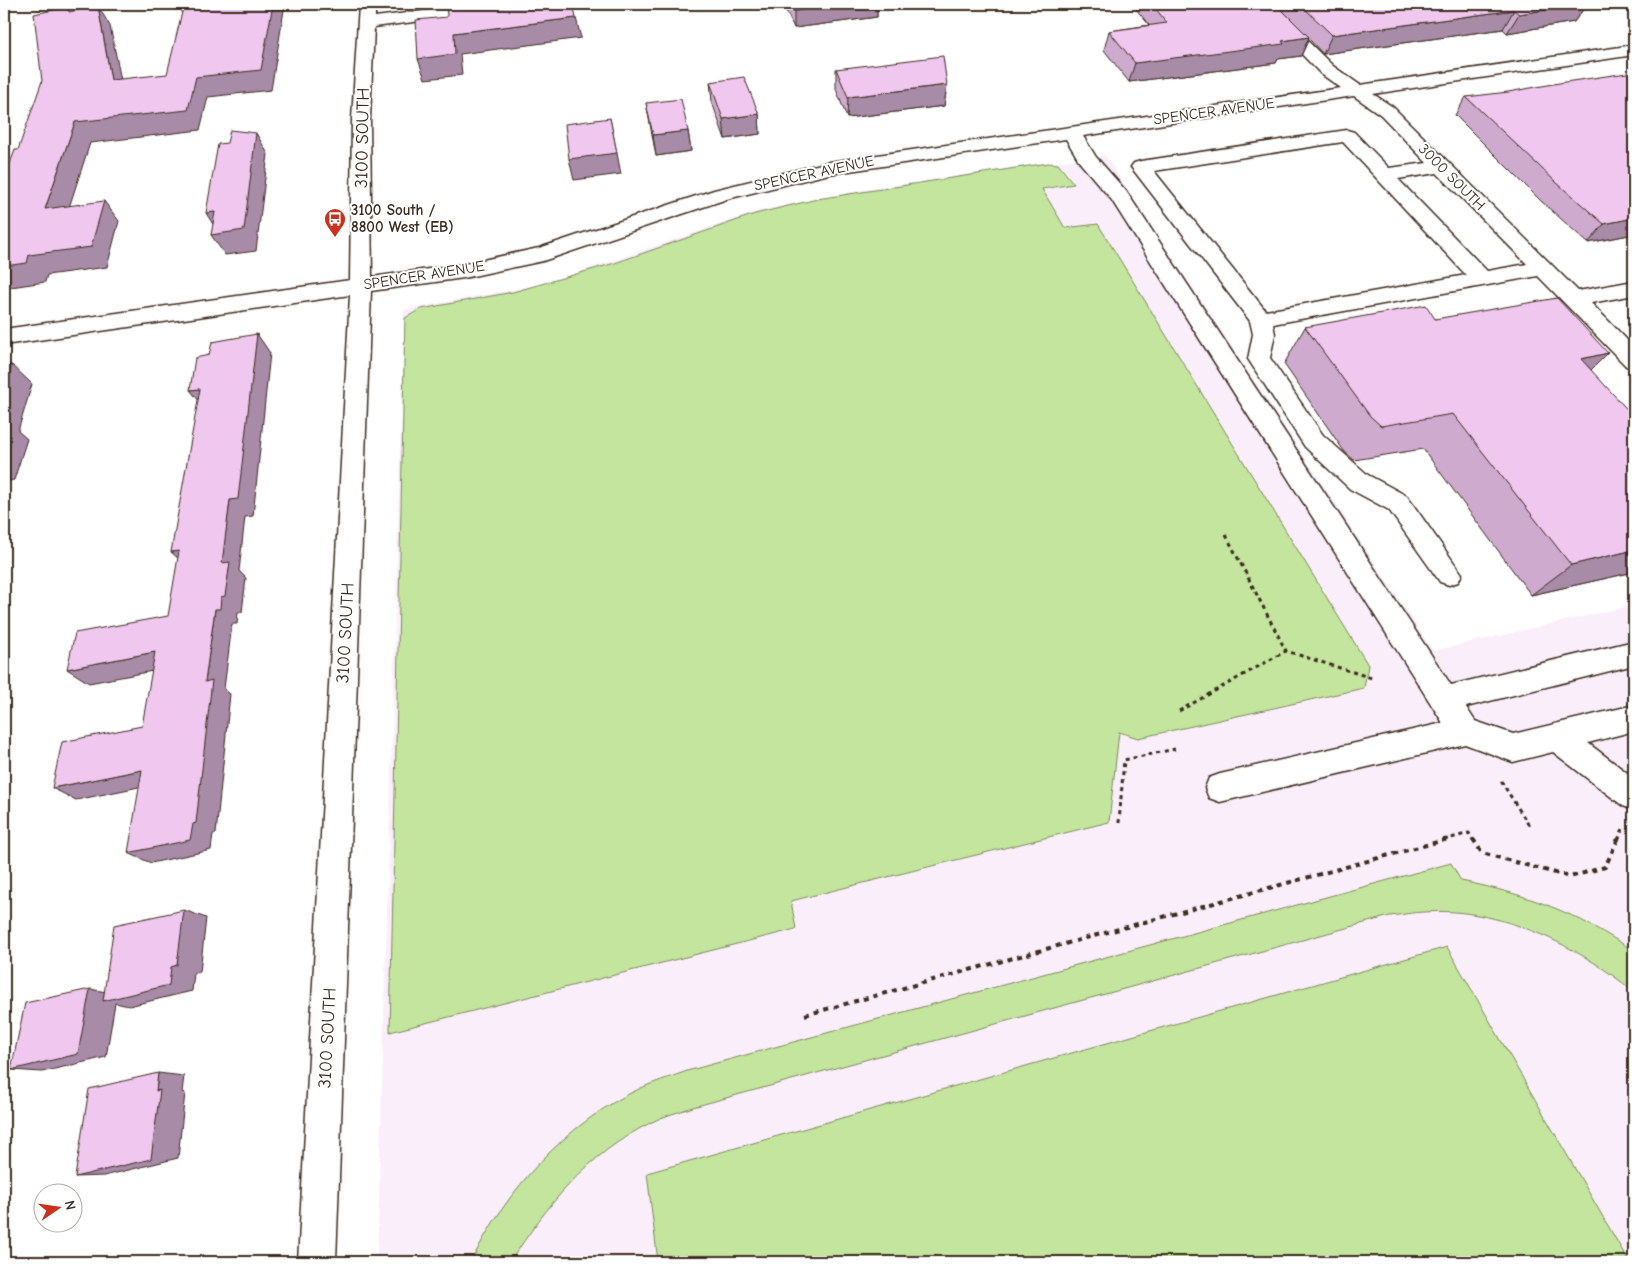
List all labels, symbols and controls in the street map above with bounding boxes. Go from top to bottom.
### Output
street label: 3100 SOUTH [351,88,374,188]
street label: SPENCER AVENUE [1152,94,1276,128]
street label: 3000 SOUTH [1415,140,1489,214]
street label: SPENCER AVENUE [752,151,876,195]
place label: 3100 South / 8800 West (EB) [351,201,454,236]
bus stop icon: 3100 South / 8800 West (EB) [323,207,347,238]
street label: SPENCER AVENUE [362,257,486,293]
street label: 3100 SOUTH [332,582,359,684]
street label: 3100 SOUTH [314,987,341,1089]
north arrow [32,1184,82,1234]
text: N [61,1199,79,1212]

